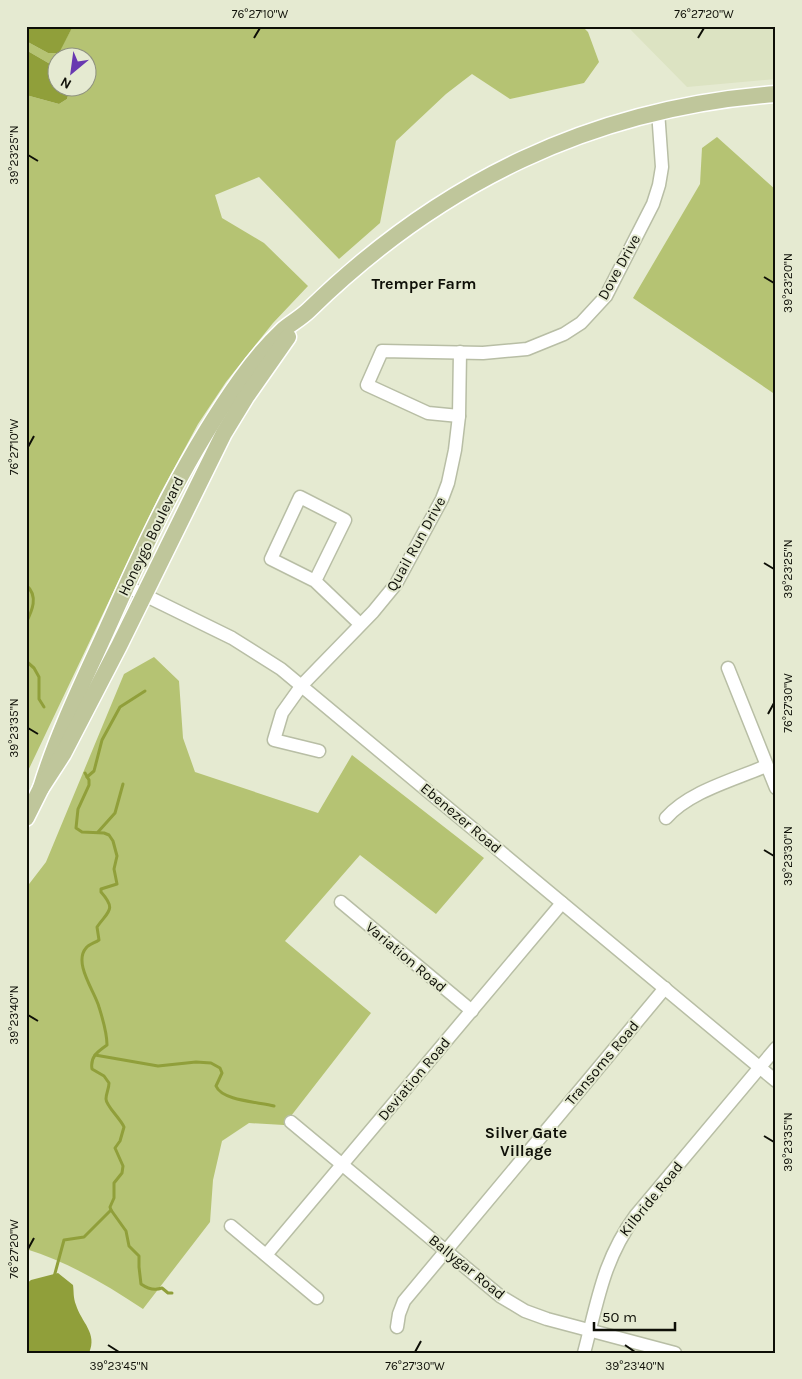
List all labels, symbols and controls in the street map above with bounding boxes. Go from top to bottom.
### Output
text: 76°27'10"W [232,7,288,21]
text: 76°27'20"W [674,7,734,21]
north arrow [48,48,98,98]
text: N [57,73,74,93]
text: 39°23'25"N [7,125,21,185]
street label: Dove Drive [594,231,644,303]
text: 39°23'20"N [781,253,795,313]
district label: Tremper Farm [372,274,476,293]
text: 76°27'10"W [7,419,21,475]
street label: Honeygo Boulevard [114,473,188,599]
street label: Quail Run Drive [383,494,449,594]
text: 39°23'25"N [781,539,795,599]
text: 76°27'30"W [781,673,795,733]
text: 39°23'35"N [7,698,21,758]
street label: Ebenezer Road [417,779,505,857]
text: 39°23'30"N [781,826,795,886]
street label: Variation Road [362,918,450,996]
text: 39°23'40"N [7,985,21,1045]
street label: Transoms Road [561,1017,643,1109]
street label: Deviation Road [374,1034,454,1124]
text: 39°23'35"N [781,1112,795,1172]
district label: Silver Gate Village [485,1123,567,1160]
street label: Kilbride Road [615,1158,687,1240]
text: 76°27'20"W [7,1219,21,1279]
street label: Ballygar Road [425,1231,509,1303]
scale bar [594,1299,676,1331]
text: 50 m [602,1308,637,1326]
text: 39°23'45"N [89,1359,149,1373]
text: 76°27'30"W [385,1359,445,1373]
text: 39°23'40"N [605,1359,665,1373]

